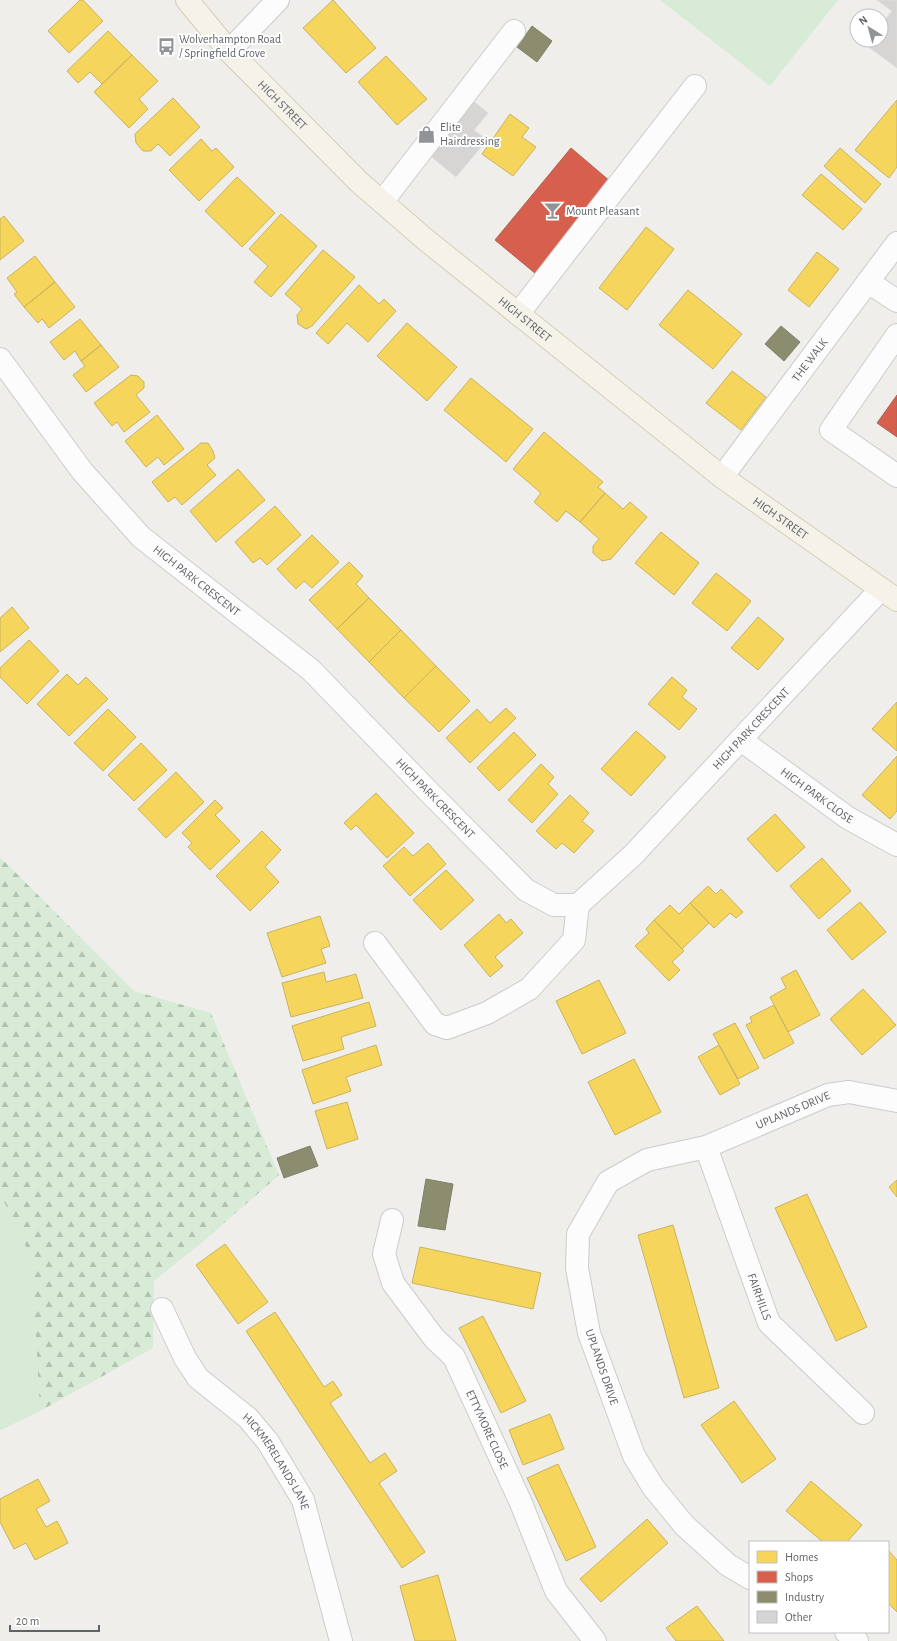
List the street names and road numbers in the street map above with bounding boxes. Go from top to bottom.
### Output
street label: HIGH STREET [256,78,309,132]
street label: HIGH STREET [496,294,554,344]
street label: THE WALK [789,336,830,384]
street label: HIGH STREET [751,495,810,542]
street label: HIGH PARK CRESCENT [151,543,243,618]
street label: HIGH PARK CRESCENT [710,685,792,772]
street label: HIGH PARK CRESCENT [394,756,477,841]
street label: HIGH PARK CLOSE [779,765,855,826]
street label: UPLANDS DRIVE [754,1089,832,1131]
street label: FAIRHILLS [746,1272,774,1322]
street label: UPLANDS DRIVE [583,1328,621,1407]
street label: ETTYMORE CLOSE [464,1388,511,1471]
street label: HICKMERELANDS LANE [241,1410,311,1511]

